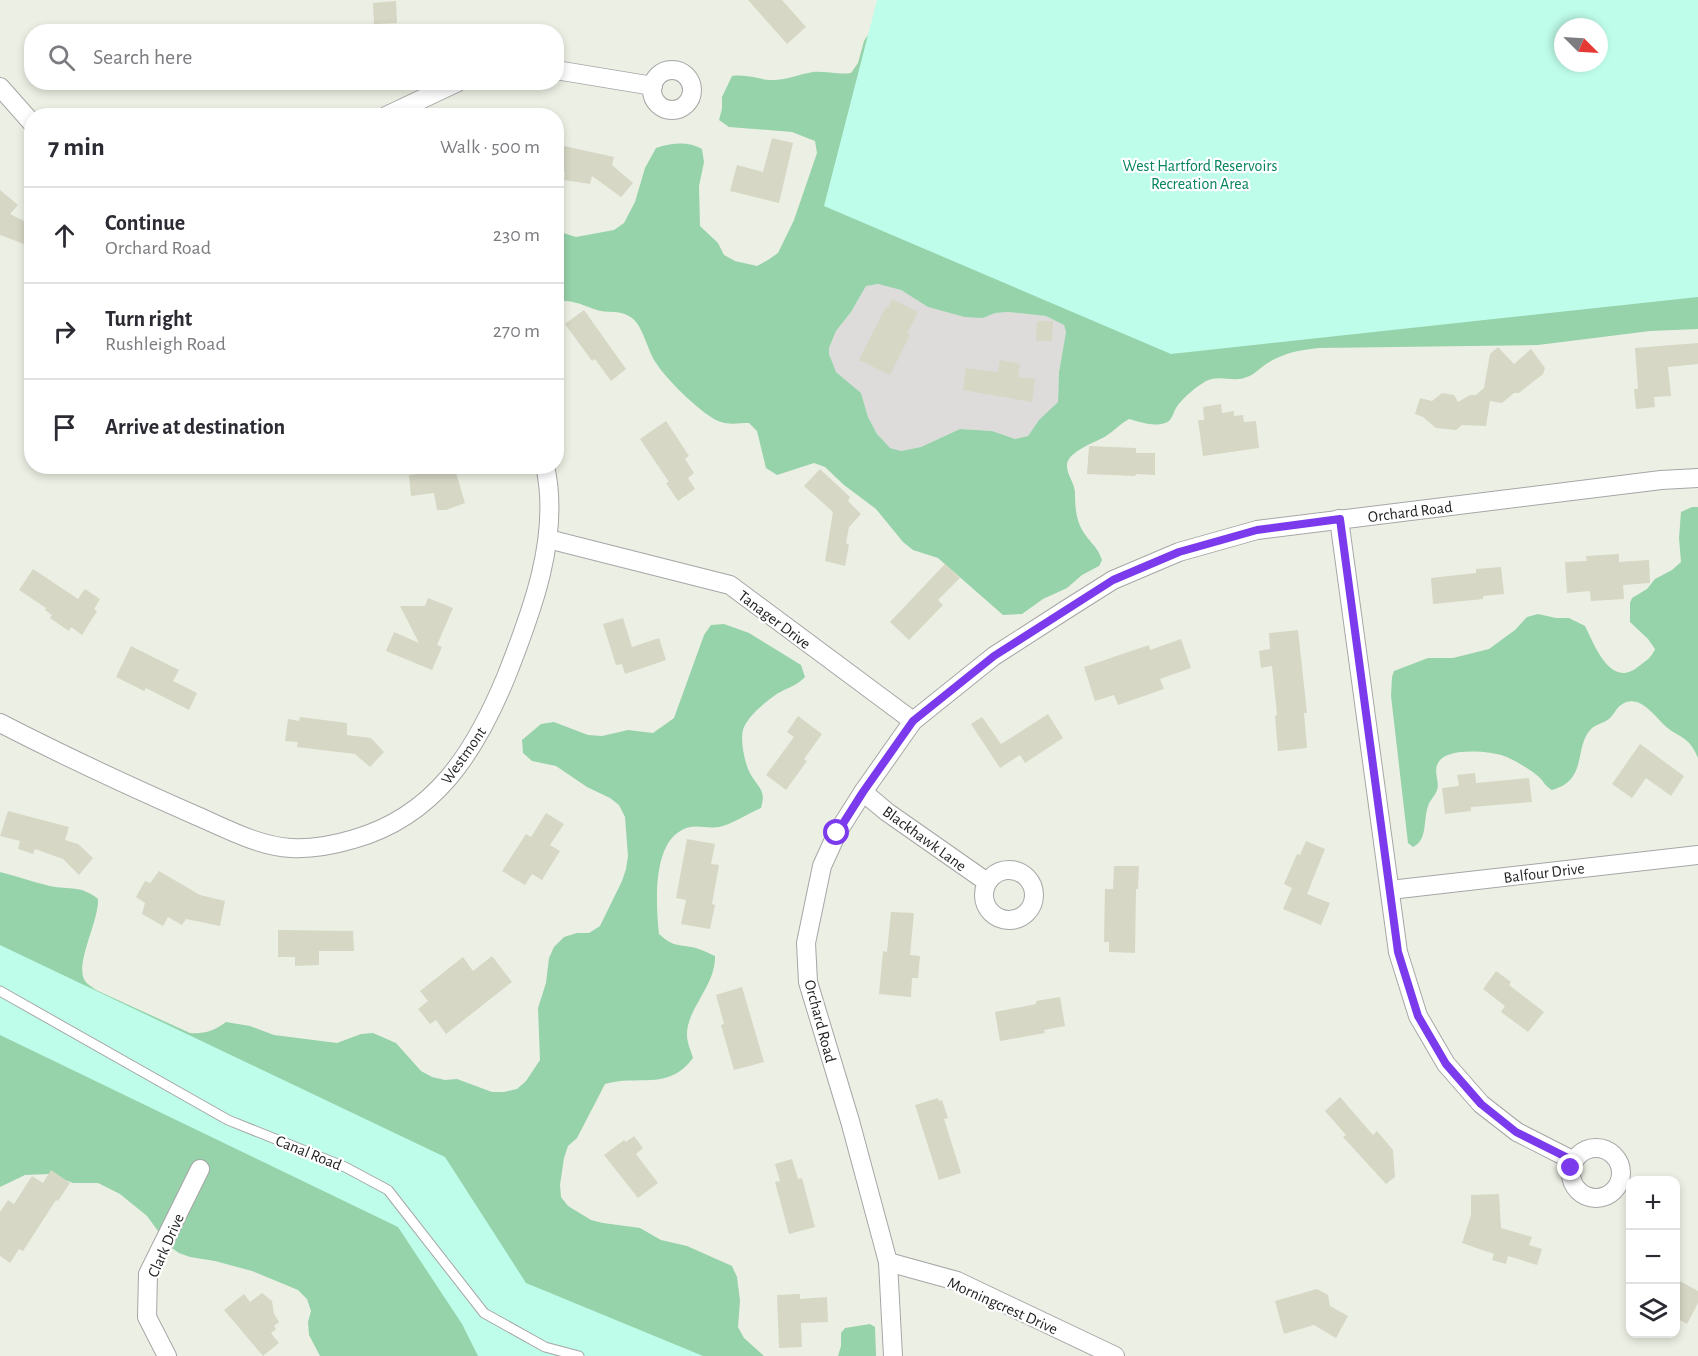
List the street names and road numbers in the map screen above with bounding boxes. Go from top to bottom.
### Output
street label: Orchard Road [1367,499,1453,525]
street label: Tanager Drive [735,588,814,652]
street label: Westmont [438,724,489,787]
street label: Blackhawk Lane [880,803,969,874]
street label: Balfour Drive [1503,860,1586,886]
street label: Orchard Road [801,978,839,1064]
street label: Canal Road [273,1132,344,1173]
street label: Clark Drive [145,1211,187,1280]
street label: Morningcrest Drive [945,1274,1060,1337]

